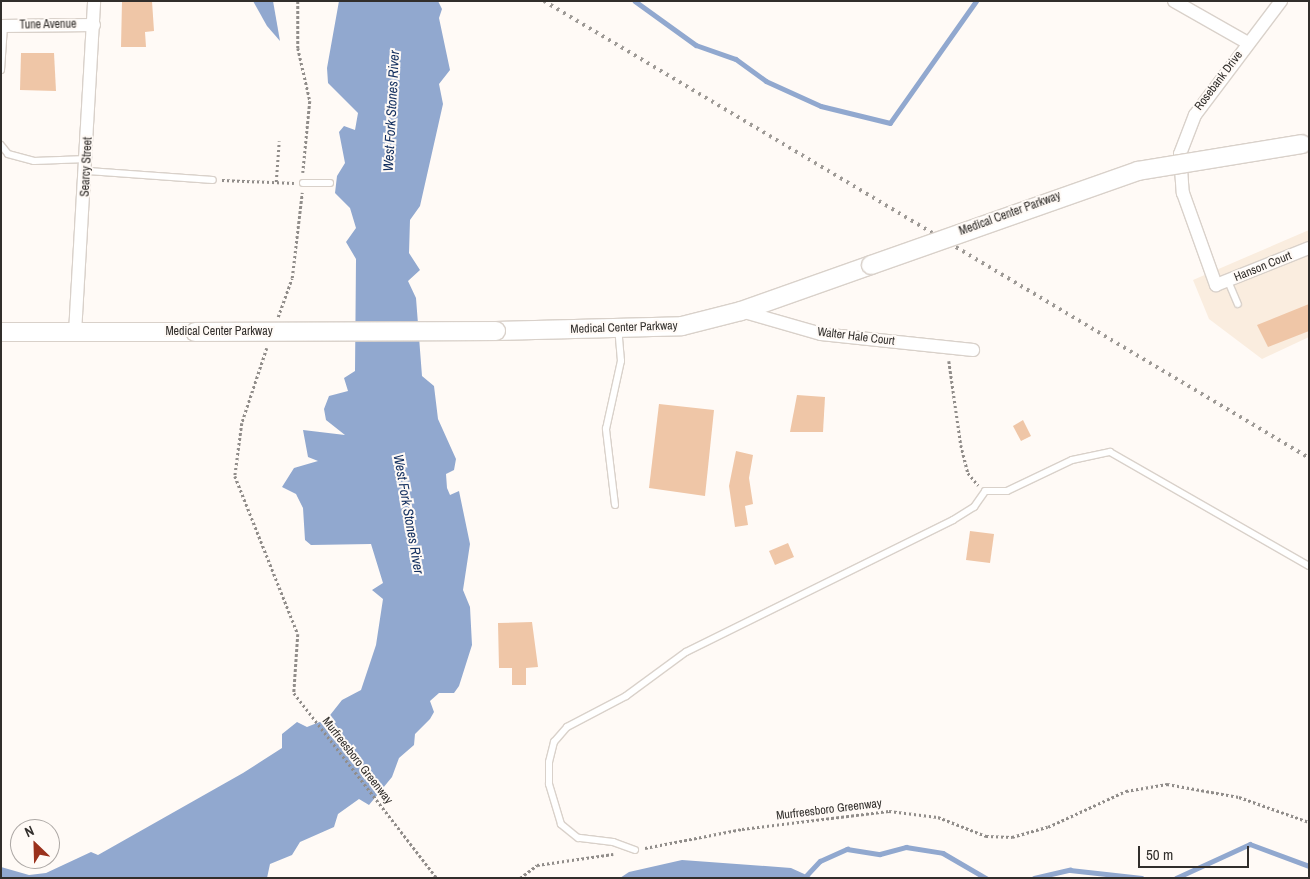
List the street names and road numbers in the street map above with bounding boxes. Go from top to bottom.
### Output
street label: Tune Avenue [19,17,77,33]
street label: Rosebank Drive [1192,48,1246,114]
street label: Searcy Street [78,137,96,197]
street label: Medical Center Parkway [957,189,1063,239]
street label: Hanson Court [1232,249,1294,285]
street label: Medical Center Parkway [570,319,678,337]
street label: Medical Center Parkway [165,325,273,339]
street label: Walter Hale Court [816,325,896,349]
street label: Murfreesboro Greenway [319,715,395,807]
street label: Murfreesboro Greenway [775,796,883,824]

